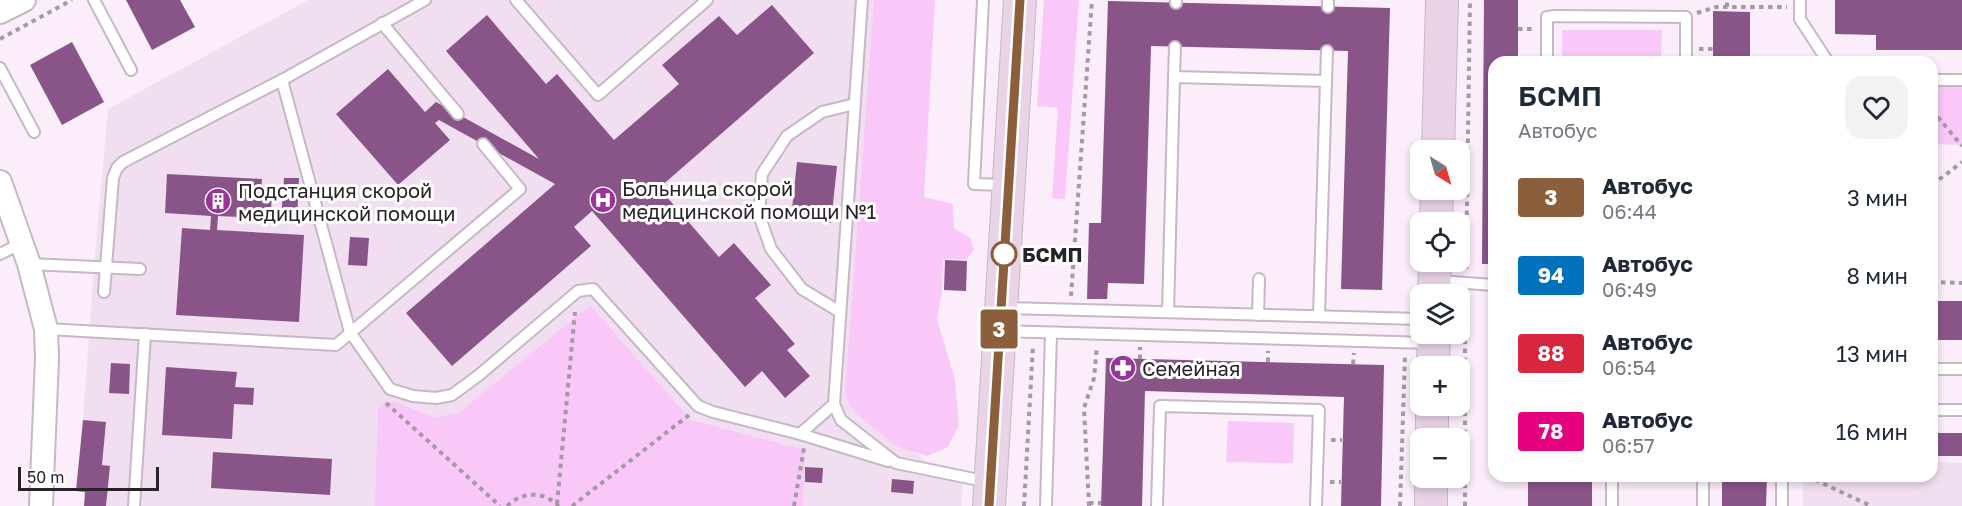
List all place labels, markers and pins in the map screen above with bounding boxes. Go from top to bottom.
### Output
place label: Больница скорой медицинской помощи №1 [622,176,876,223]
place label: Подстанция скорой медицинской помощи [238,178,456,225]
hospital icon: Больница скорой медицинской помощи №1 [588,185,618,215]
building icon: Подстанция скорой медицинской помощи [203,186,233,216]
marker: БСМП [991,241,1017,267]
place label: БСМП [1022,242,1083,266]
pharmacy icon: Семейная [1108,353,1138,383]
place label: Семейная [1142,356,1240,380]

